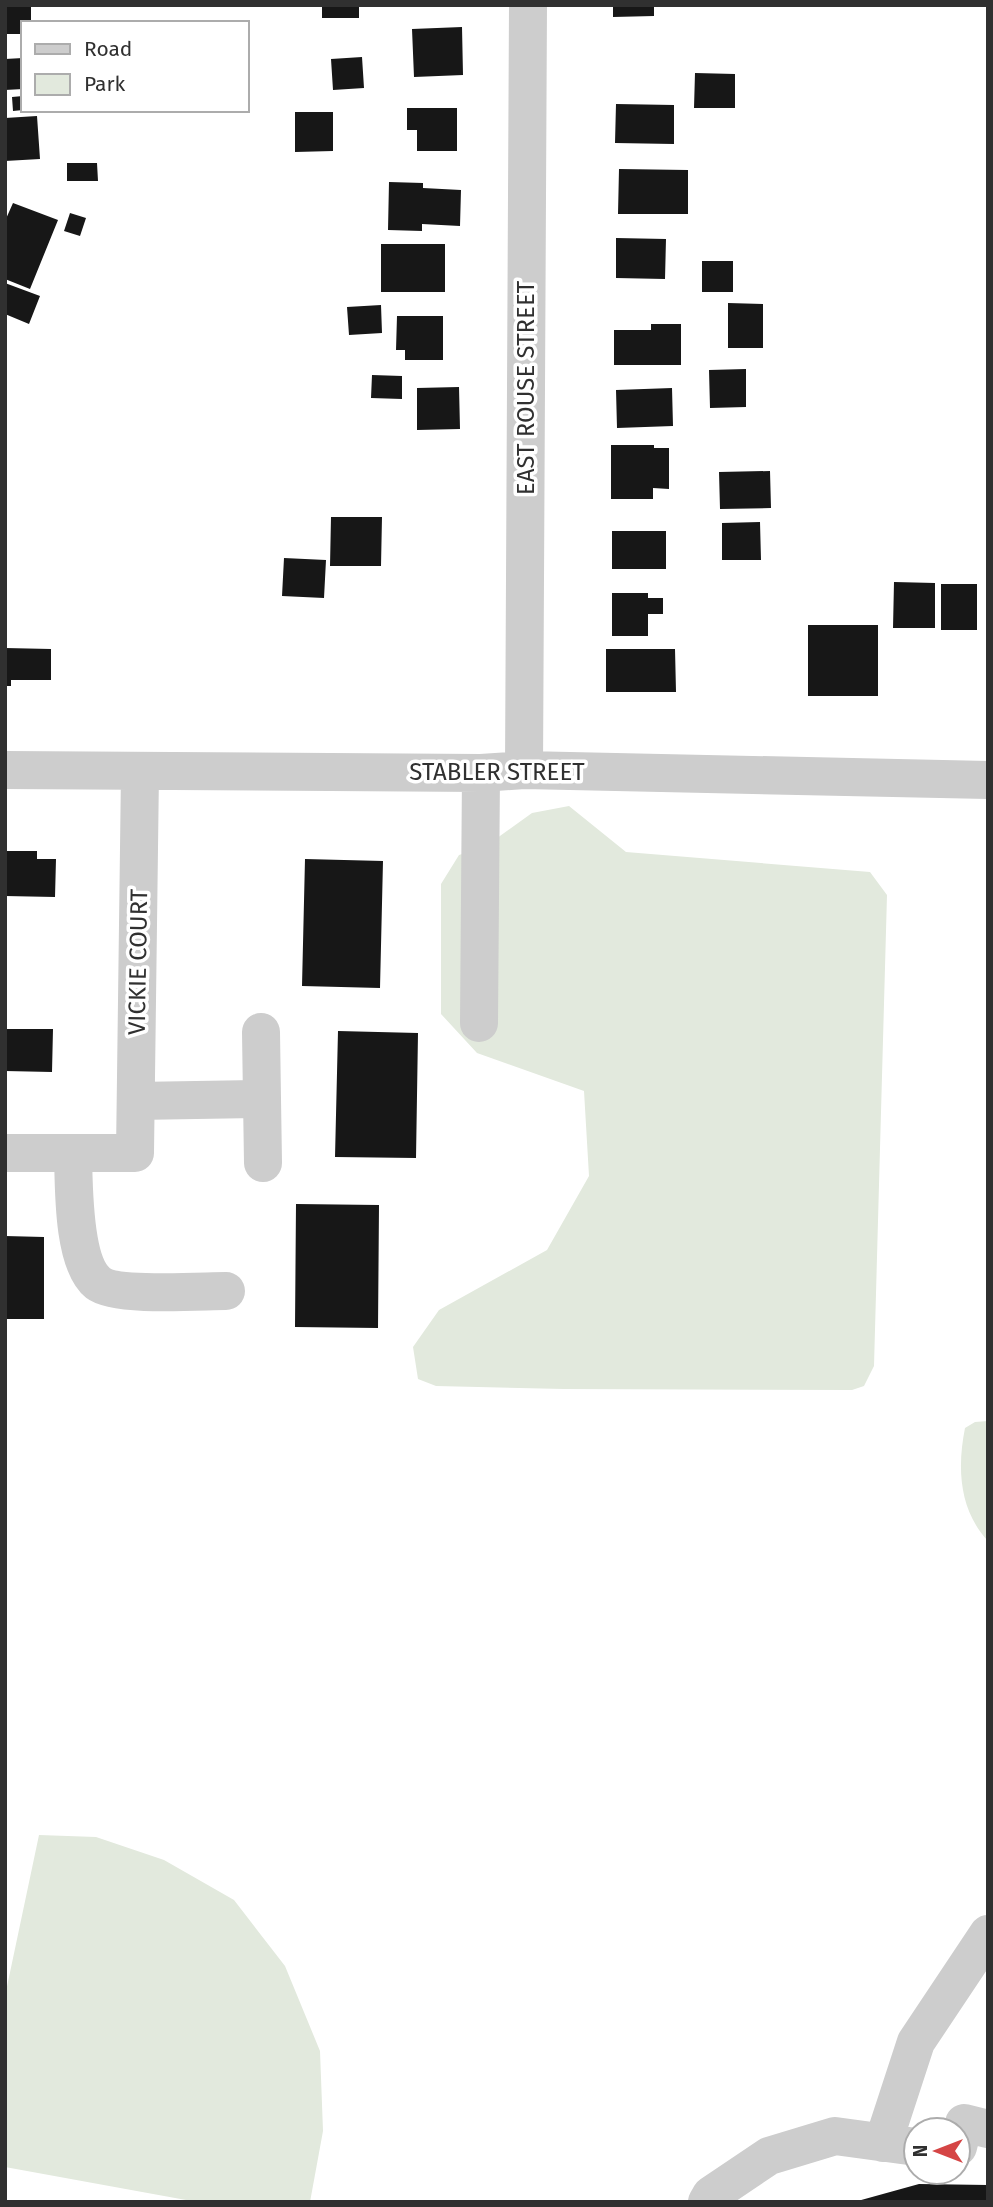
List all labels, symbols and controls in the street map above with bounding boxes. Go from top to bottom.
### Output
legend [21,21,248,112]
text: Road [84,36,132,62]
text: Park [84,71,126,97]
street label: EAST ROUSE STREET [512,280,540,495]
street label: STABLER STREET [409,758,585,786]
street label: VICKIE COURT [123,888,153,1035]
north arrow [902,2116,972,2186]
text: N [909,2145,932,2157]

